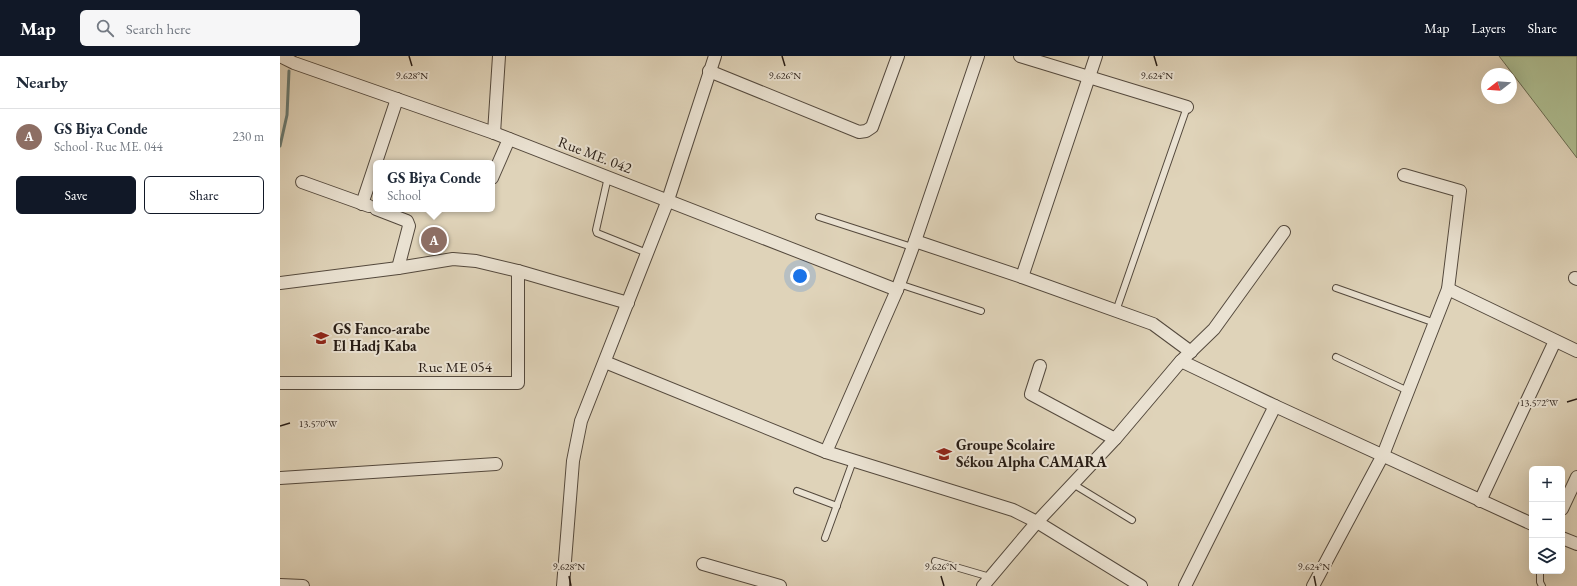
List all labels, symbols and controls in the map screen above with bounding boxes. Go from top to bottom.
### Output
search box [80,10,360,46]
text: Map [20,16,56,41]
icon: search [94,17,116,39]
text: Search here [126,19,191,38]
text: Map [1424,19,1449,37]
text: Layers [1471,19,1506,37]
text: Share [1528,19,1557,37]
north arrow [1481,68,1517,104]
text: 9.628°N [396,69,428,82]
text: 9.626°N [769,69,801,82]
text: 9.624°N [1141,69,1173,82]
text: Nearby [16,71,68,93]
text: GS Biya Conde [54,119,148,138]
text: A [24,128,34,145]
text: 230 m [233,128,264,145]
street label: Rue ME. 042 [556,132,635,178]
text: School · Rue ME. 044 [54,138,163,155]
popup [373,160,495,212]
text: GS Biya Conde [387,168,481,187]
button: Save [16,176,136,214]
button: Share [144,176,264,214]
text: School [387,187,421,204]
pin: A [421,225,447,255]
your location [790,266,810,286]
place label: GS Fanco-arabe El Hadj Kaba [333,319,430,355]
school or university icon: GS Fanco-arabe El Hadj Kaba [312,329,330,347]
street label: Rue ME 054 [418,357,493,376]
text: 13.572°W [1520,396,1559,409]
text: 13.570°W [299,417,338,430]
place label: Groupe Scolaire Sékou Alpha CAMARA [956,435,1107,471]
school or university icon: Groupe Scolaire Sékou Alpha CAMARA [935,445,953,463]
map controls [1529,466,1565,574]
button: + [1529,466,1565,502]
button: − [1529,502,1565,538]
button: layers [1529,538,1565,574]
text: 9.628°N [553,560,585,573]
text: 9.626°N [925,560,957,573]
text: 9.624°N [1298,560,1330,573]

